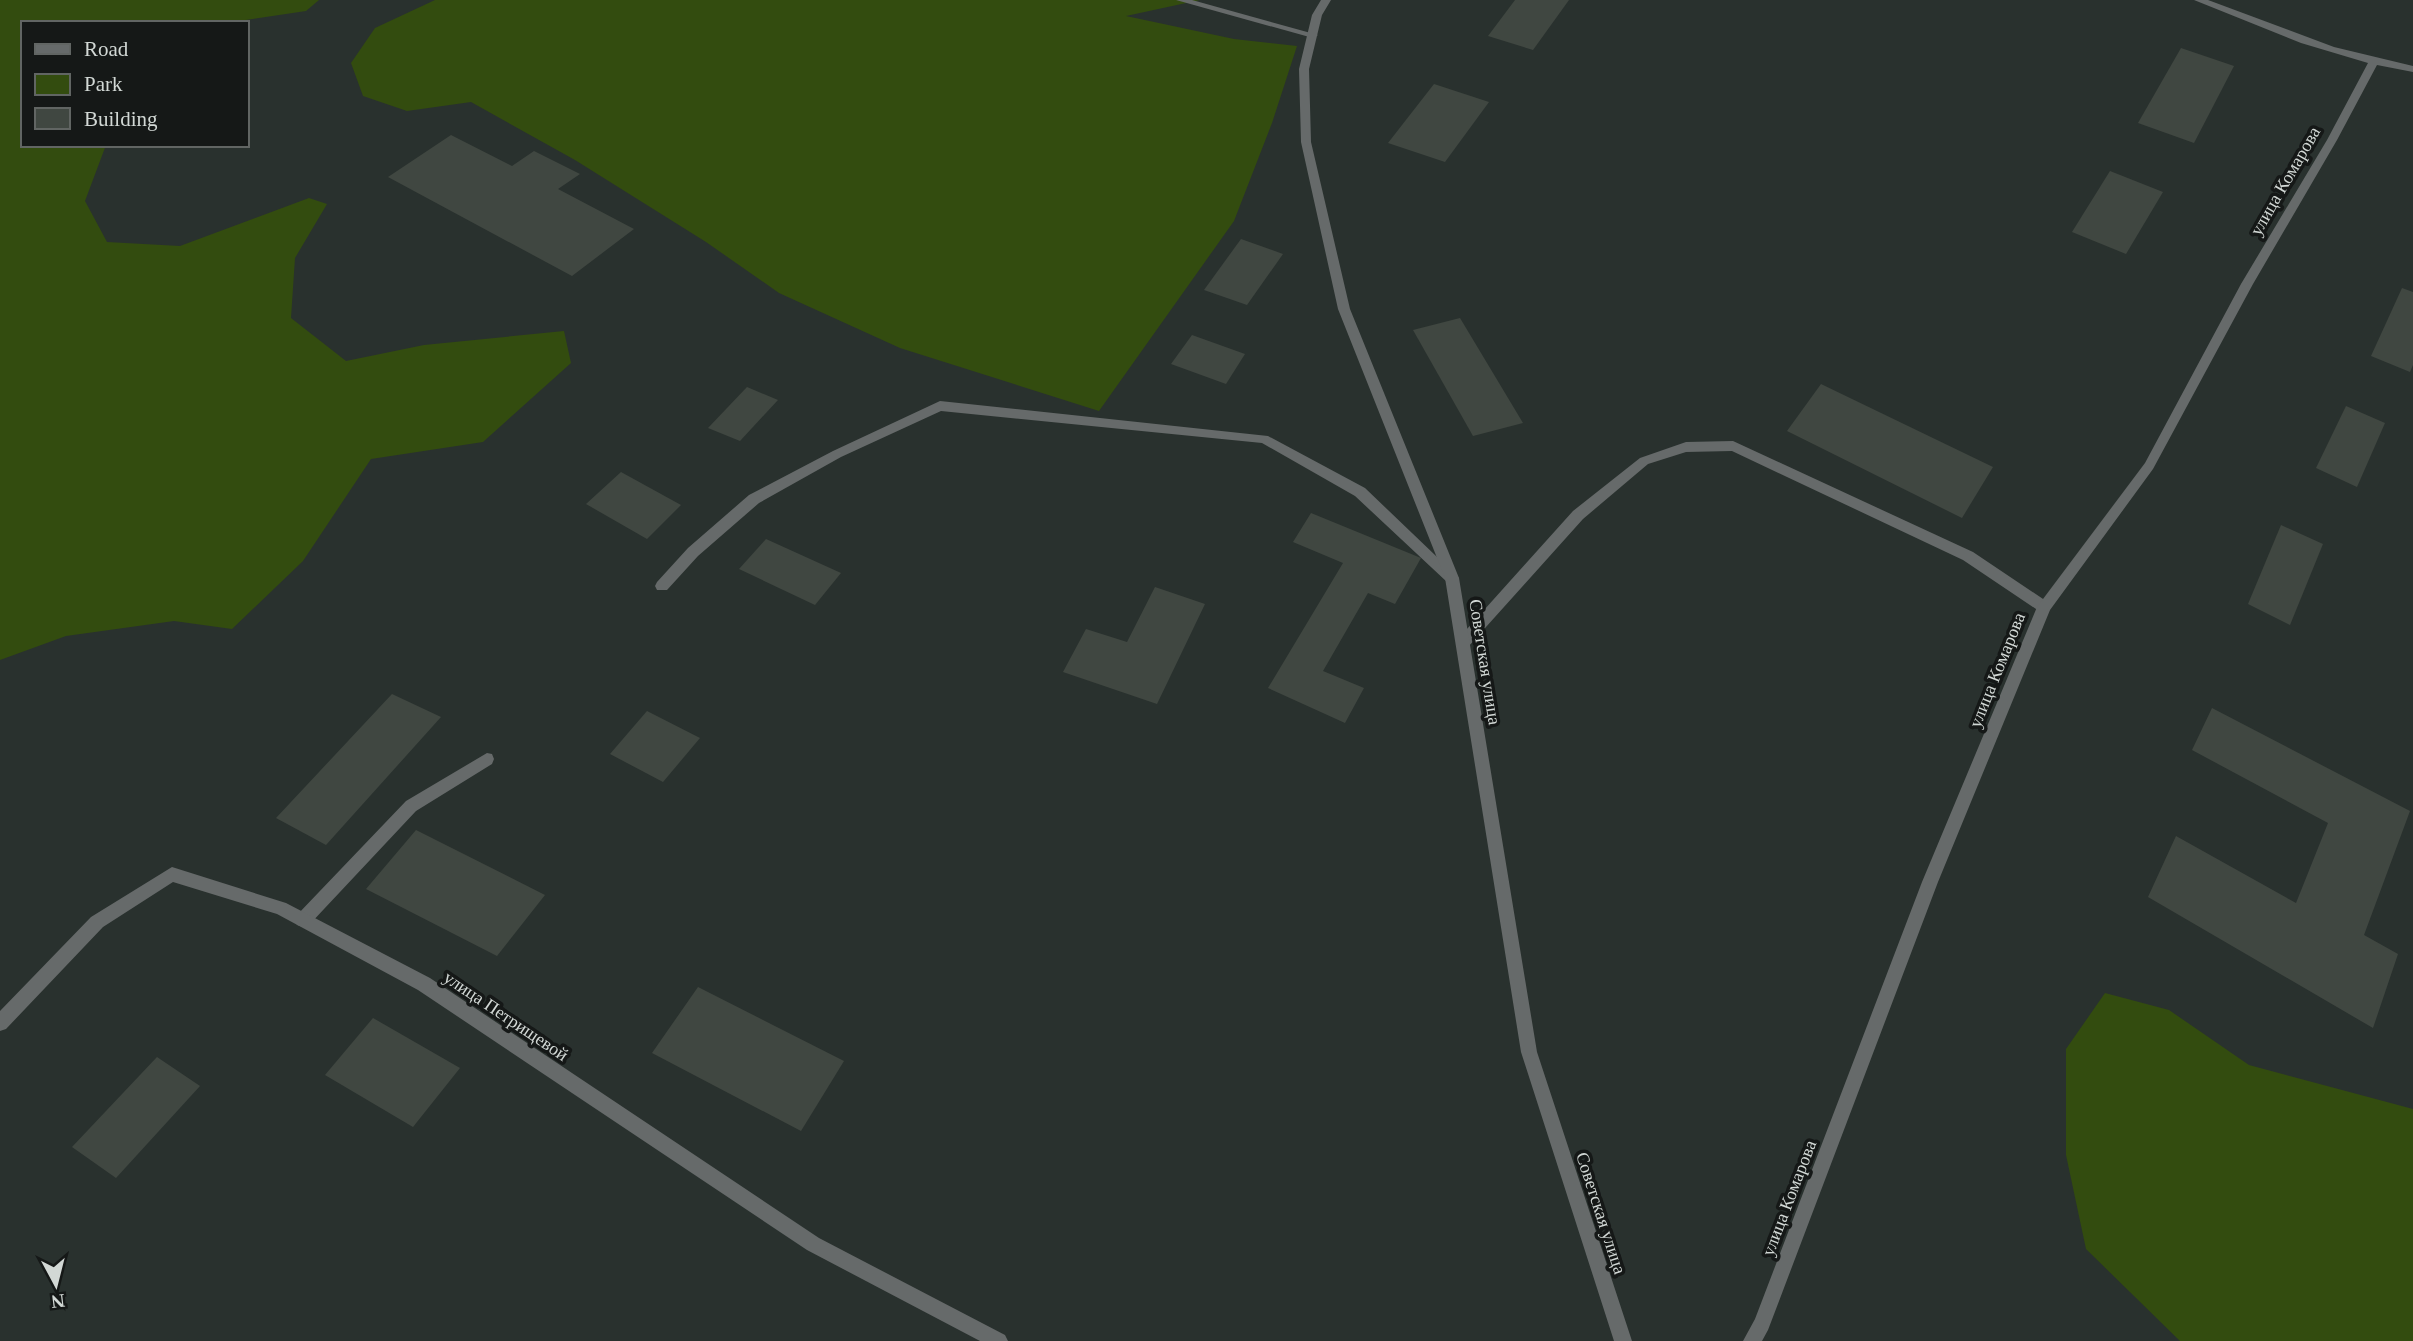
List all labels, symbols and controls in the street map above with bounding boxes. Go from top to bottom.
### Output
legend [21,21,248,147]
text: Road [84,37,129,61]
text: Park [84,72,123,96]
text: Building [84,107,158,131]
street label: улица Комарова [2246,123,2324,239]
street label: Советская улица [1465,598,1505,726]
street label: улица Комарова [1965,610,2029,730]
street label: улица Петрищевой [440,967,572,1065]
street label: улица Комарова [1758,1137,1820,1259]
street label: Советская улица [1572,1149,1630,1277]
north arrow [21,1250,91,1320]
text: N [50,1290,66,1313]

